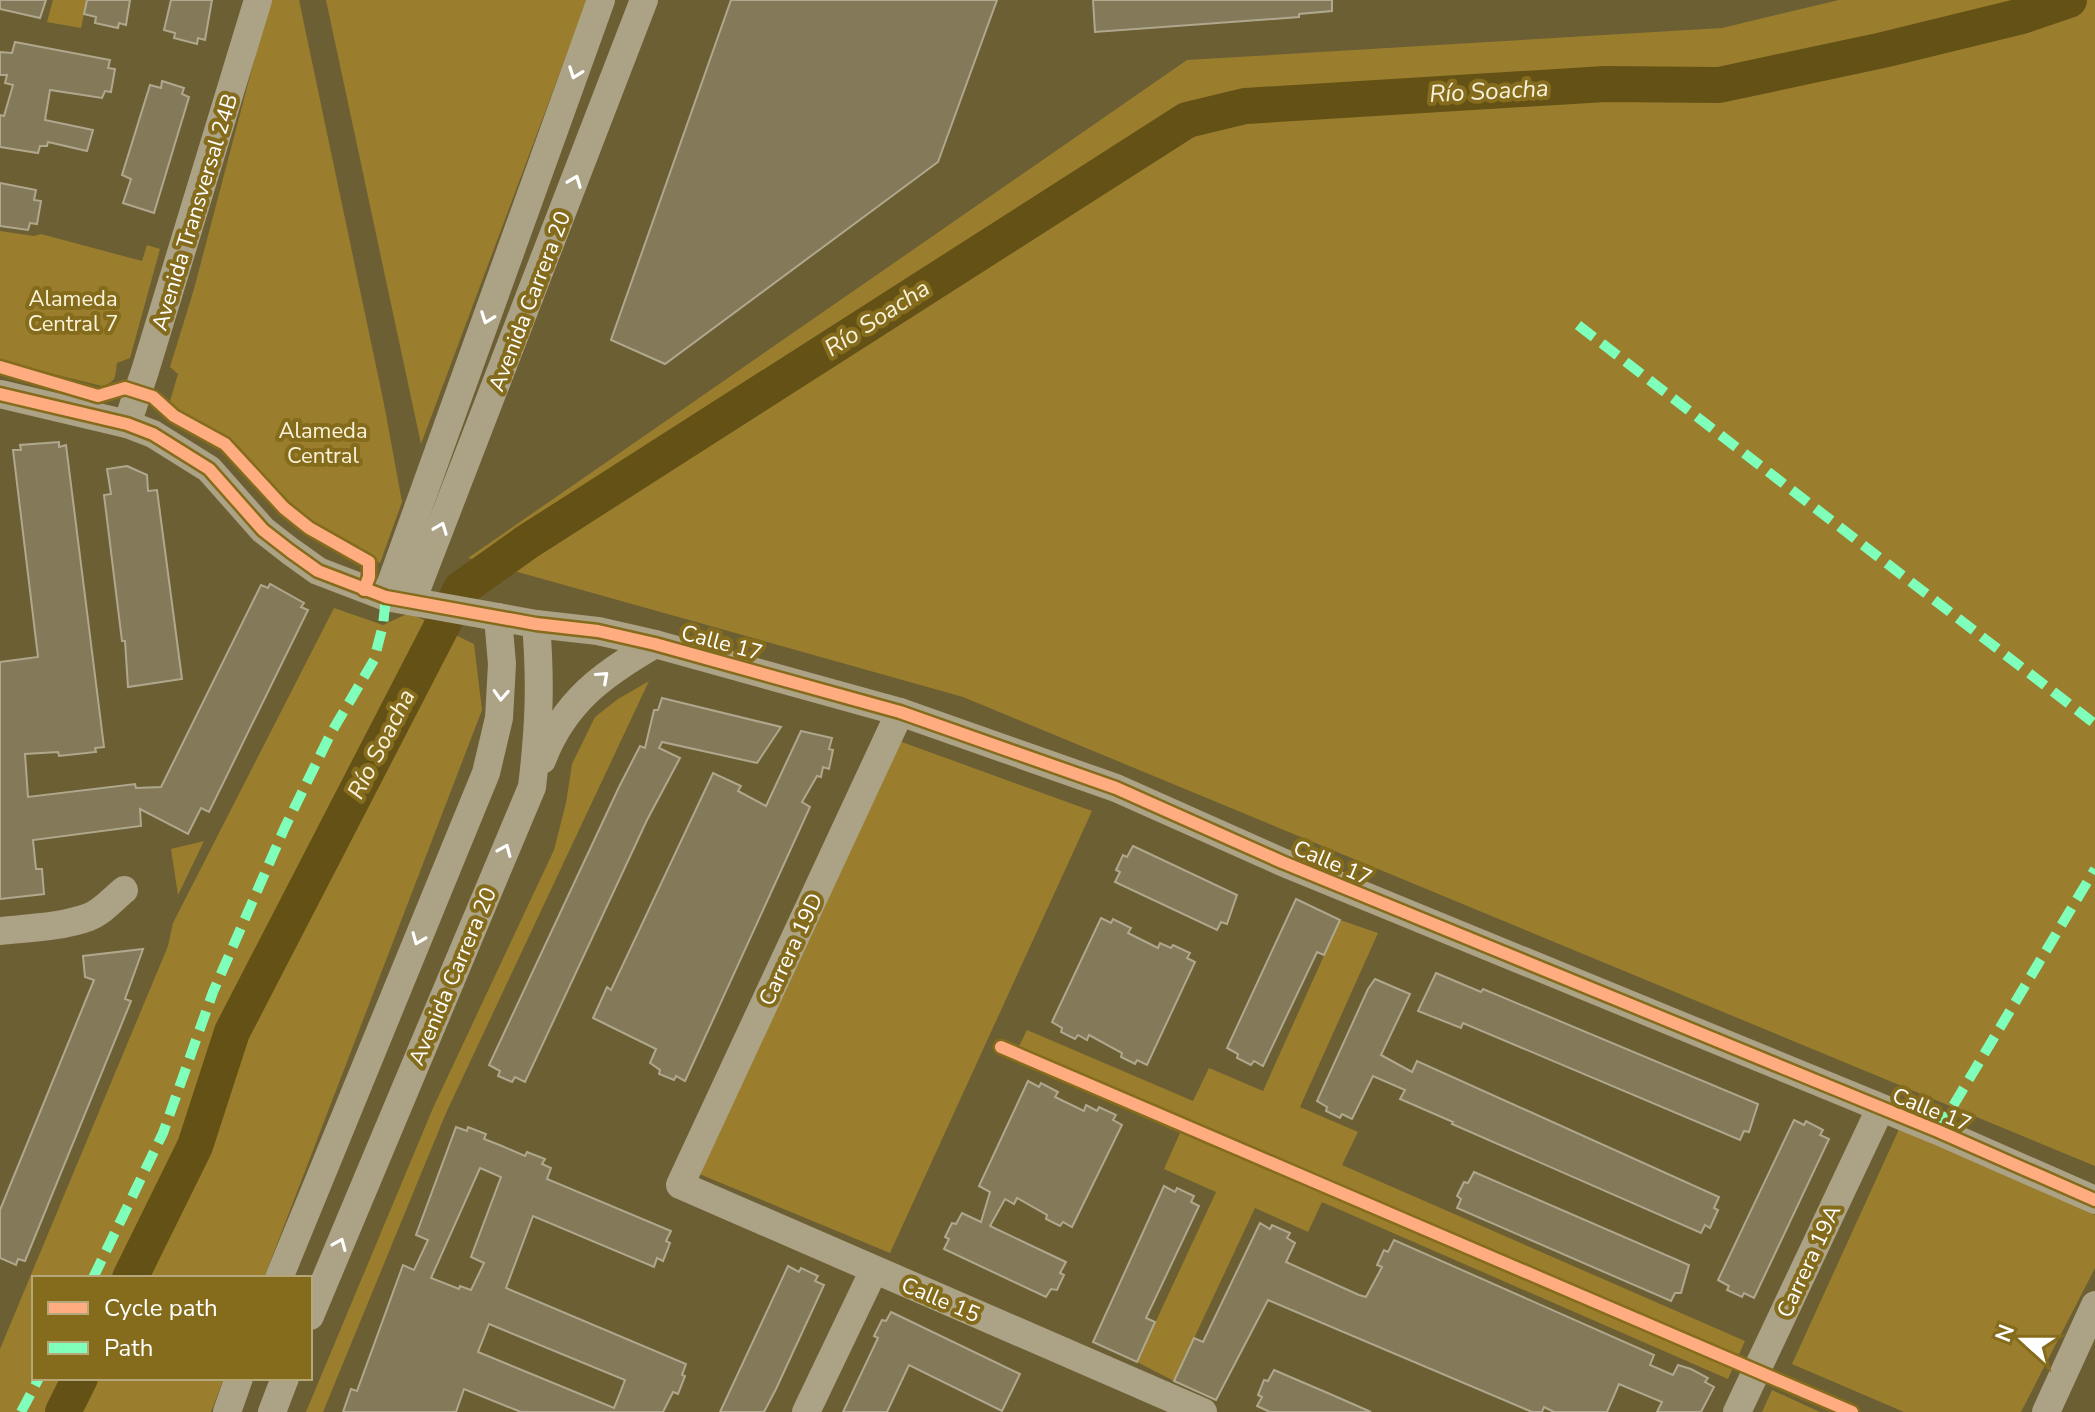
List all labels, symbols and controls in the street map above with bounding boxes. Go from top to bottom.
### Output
one-way arrow [568,66,585,80]
water label: Río Soacha [1429,72,1549,110]
street label: Avenida Transversal 24B [145,90,245,334]
one-way arrow [565,175,582,189]
street label: Avenida Carrera 20 [482,207,578,396]
water label: Río Soacha [818,272,936,364]
park label: Alameda Central 7 [28,284,118,339]
one-way arrow [480,310,496,324]
park label: Alameda Central [278,416,368,471]
one-way arrow [431,522,448,536]
street label: Calle 17 [678,618,766,668]
one-way arrow [594,672,609,686]
water label: Río Soacha [340,684,422,804]
one-way arrow [492,689,509,702]
street label: Calle 17 [1289,833,1377,893]
one-way arrow [496,843,512,858]
street label: Avenida Carrera 20 [402,883,504,1070]
street label: Carrera 19D [752,888,830,1011]
one-way arrow [411,932,428,946]
street label: Calle 17 [1888,1081,1976,1139]
street label: Carrera 19A [1770,1200,1848,1323]
one-way arrow [331,1238,347,1252]
street label: Calle 15 [897,1270,985,1330]
legend [32,1276,312,1380]
text: Cycle path [104,1292,218,1324]
north arrow [1983,1300,2063,1380]
text: N [1988,1320,2022,1346]
text: Path [104,1332,153,1364]

